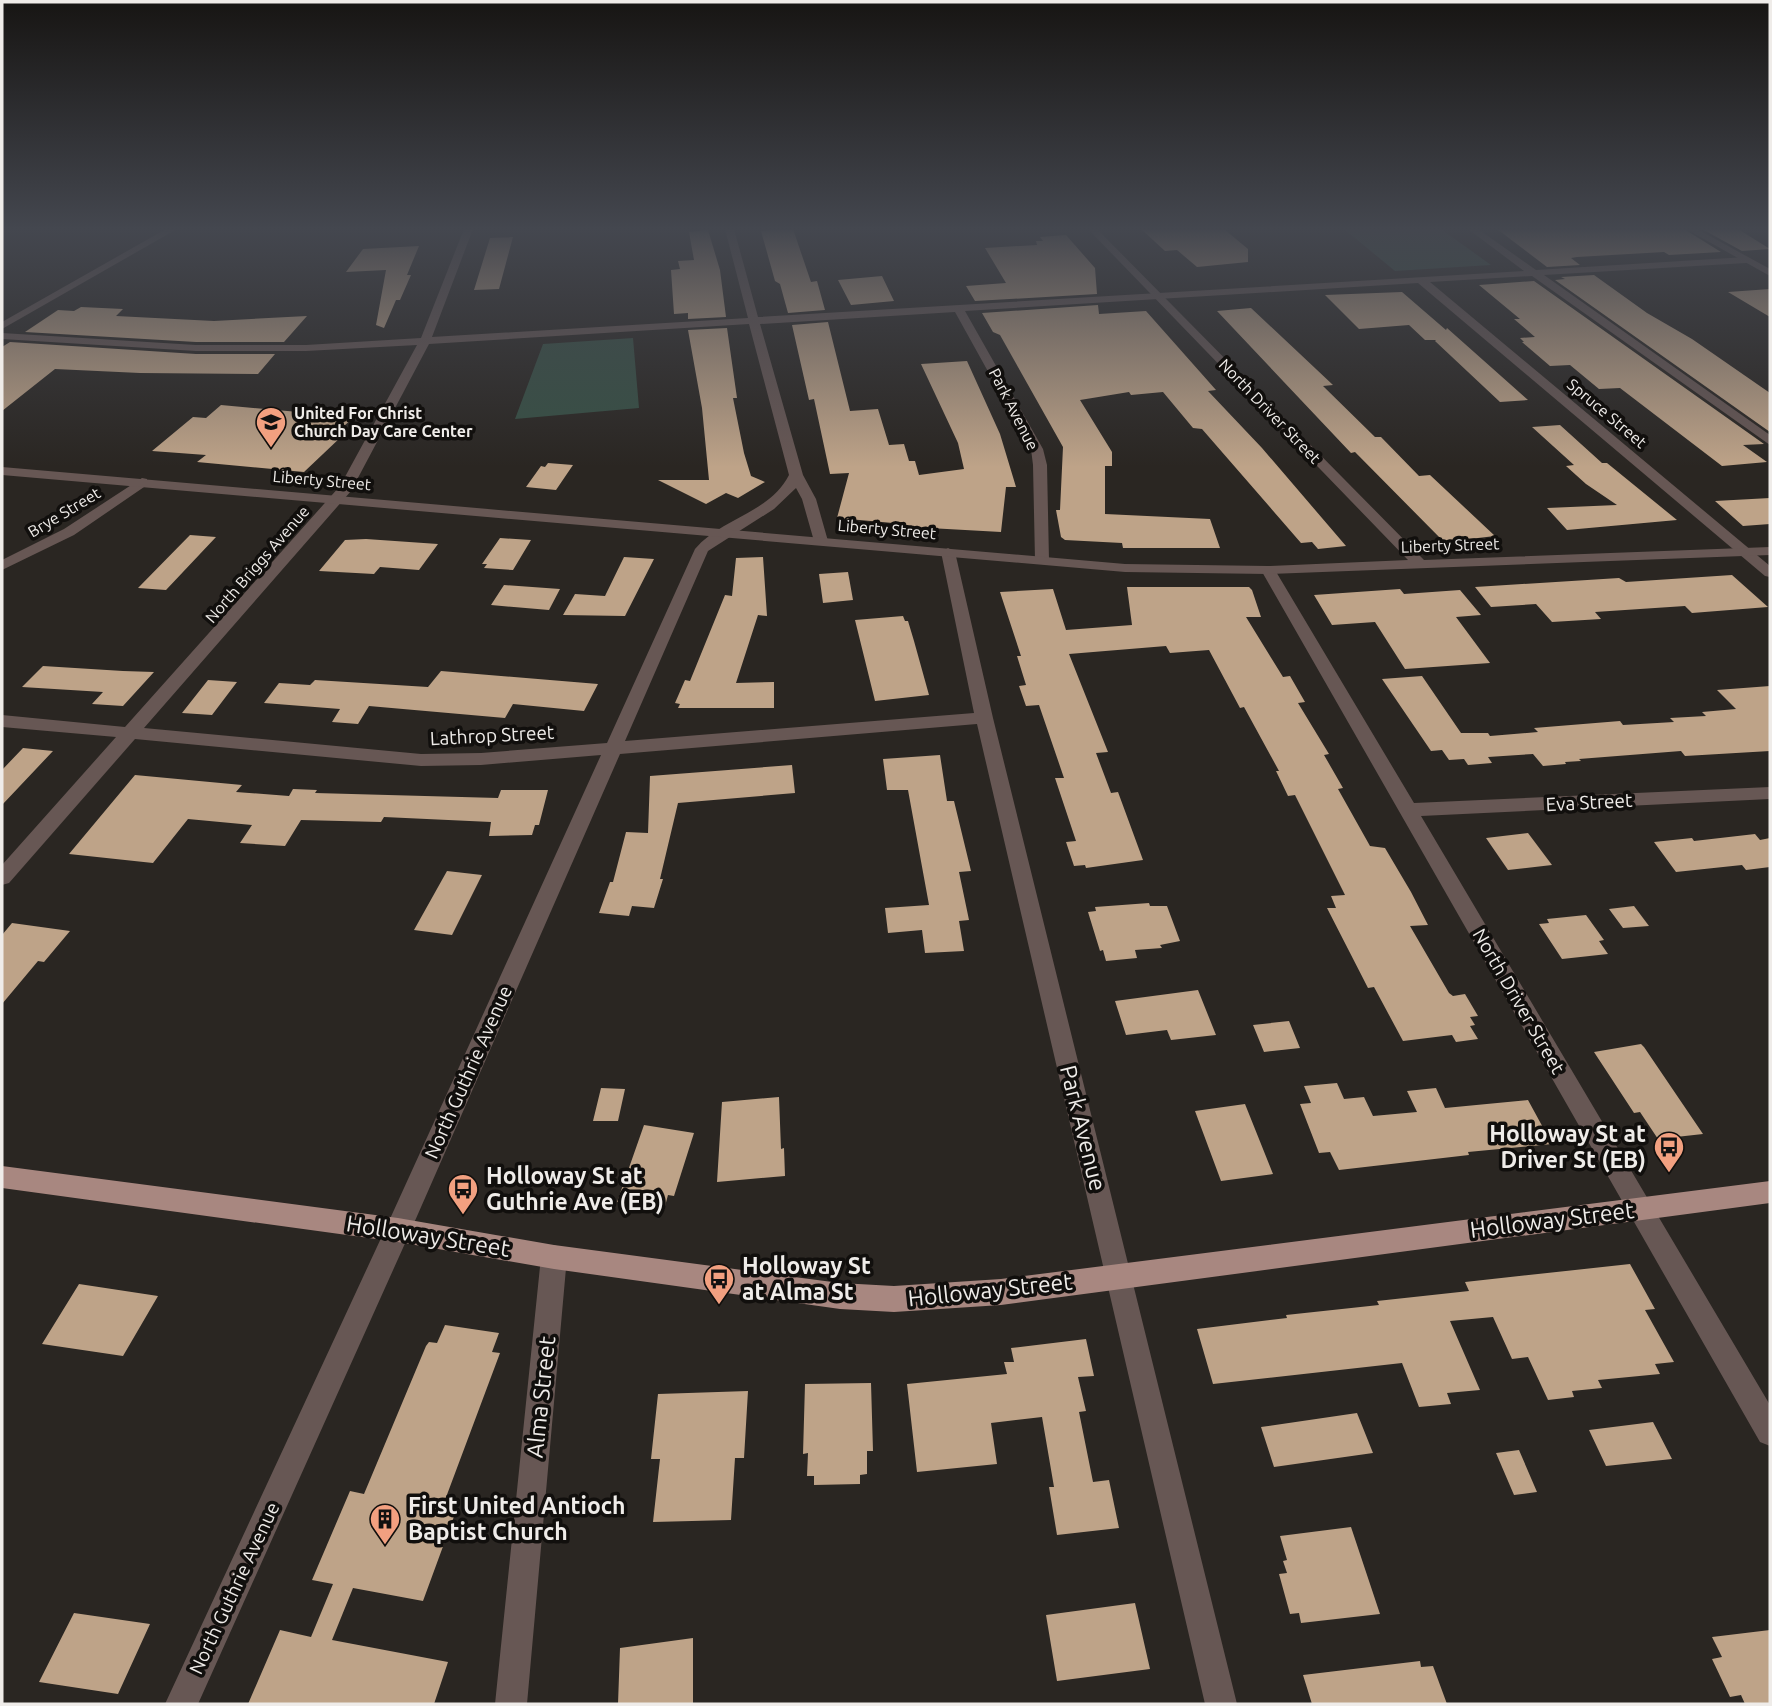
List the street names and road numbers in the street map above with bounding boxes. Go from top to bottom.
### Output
street label: North Driver Street [1216,355,1325,467]
street label: Park Avenue [986,365,1042,453]
street label: Spruce Street [1564,375,1651,452]
street label: Liberty Street [272,467,373,493]
street label: Brye Street [24,483,104,541]
street label: North Briggs Avenue [201,502,313,626]
street label: Liberty Street [837,516,938,542]
street label: Liberty Street [1400,534,1500,556]
street label: Lathrop Street [429,721,555,749]
street label: Eva Street [1545,789,1633,815]
street label: North Driver Street [1468,924,1570,1078]
street label: North Guthrie Avenue [420,982,516,1162]
street label: Park Avenue [1056,1063,1111,1193]
street label: Holloway Street [1468,1197,1635,1242]
street label: Holloway Street [345,1210,512,1261]
street label: Holloway Street [907,1268,1073,1311]
street label: Alma Street [522,1335,559,1459]
street label: North Guthrie Avenue [185,1499,283,1677]

